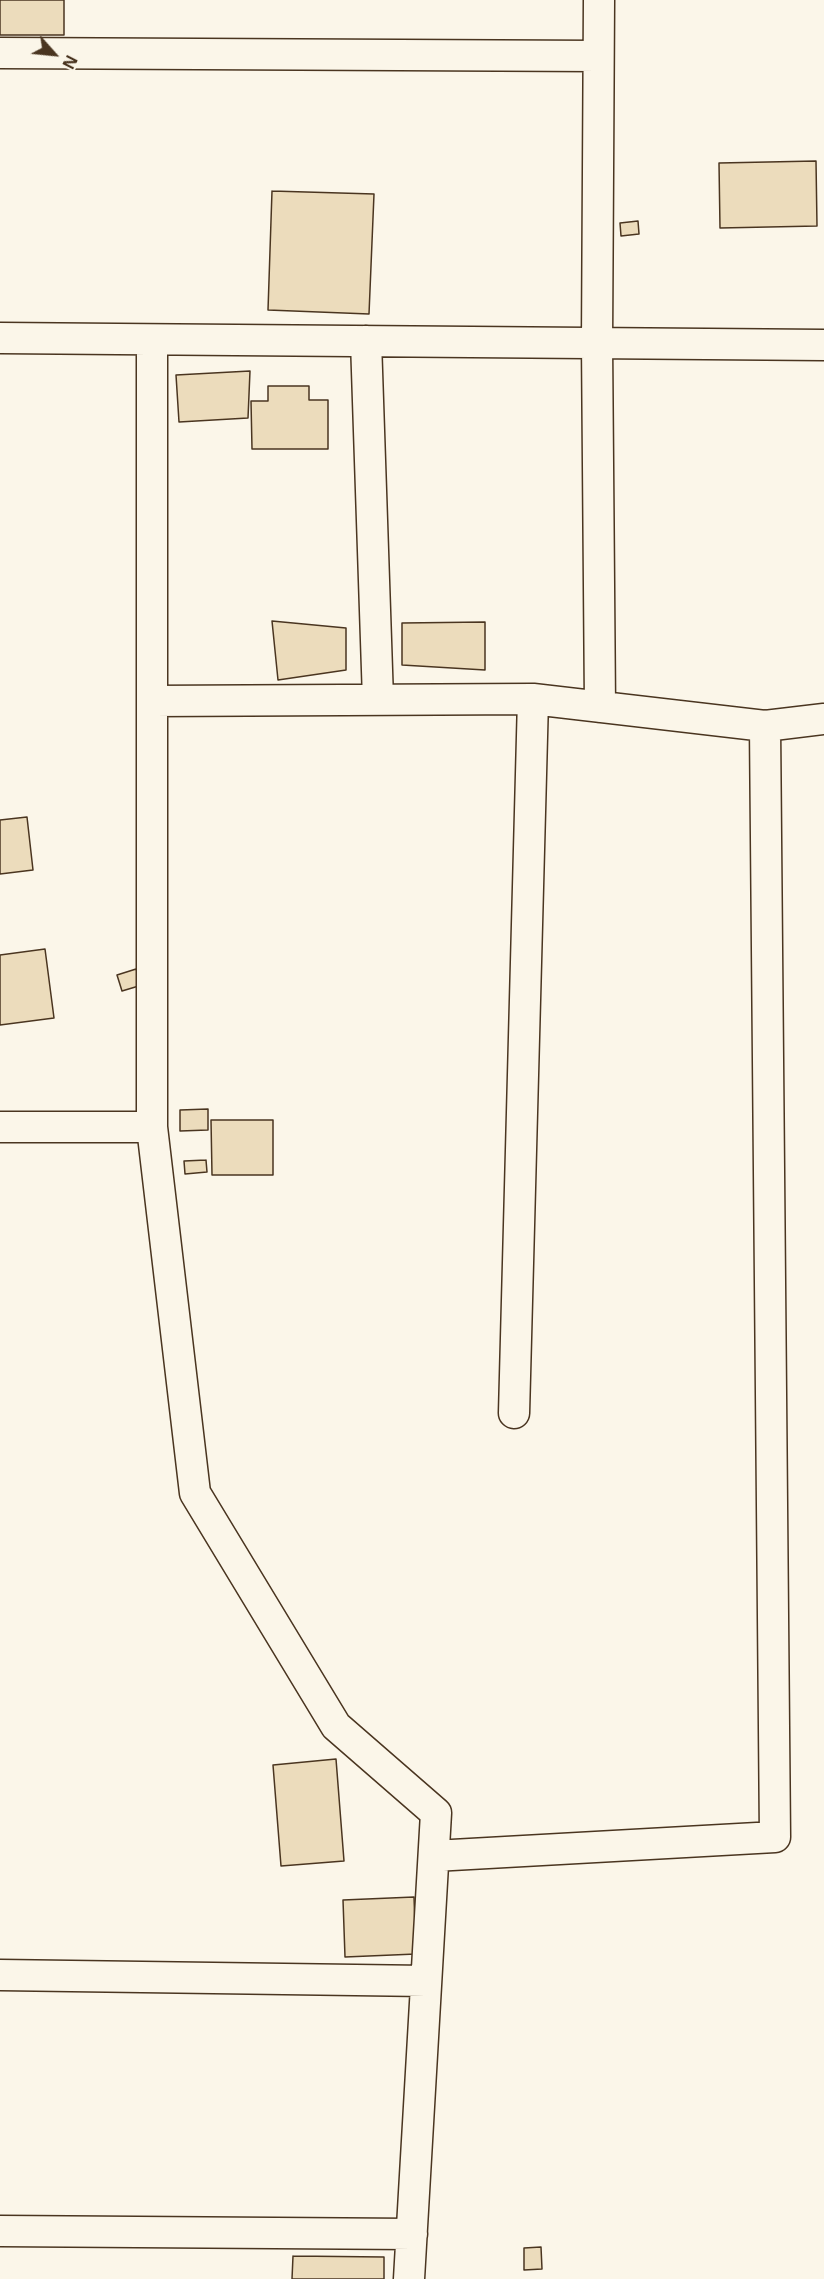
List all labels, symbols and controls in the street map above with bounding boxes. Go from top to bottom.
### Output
north arrow [24,24,84,84]
text: N [57,51,83,73]

